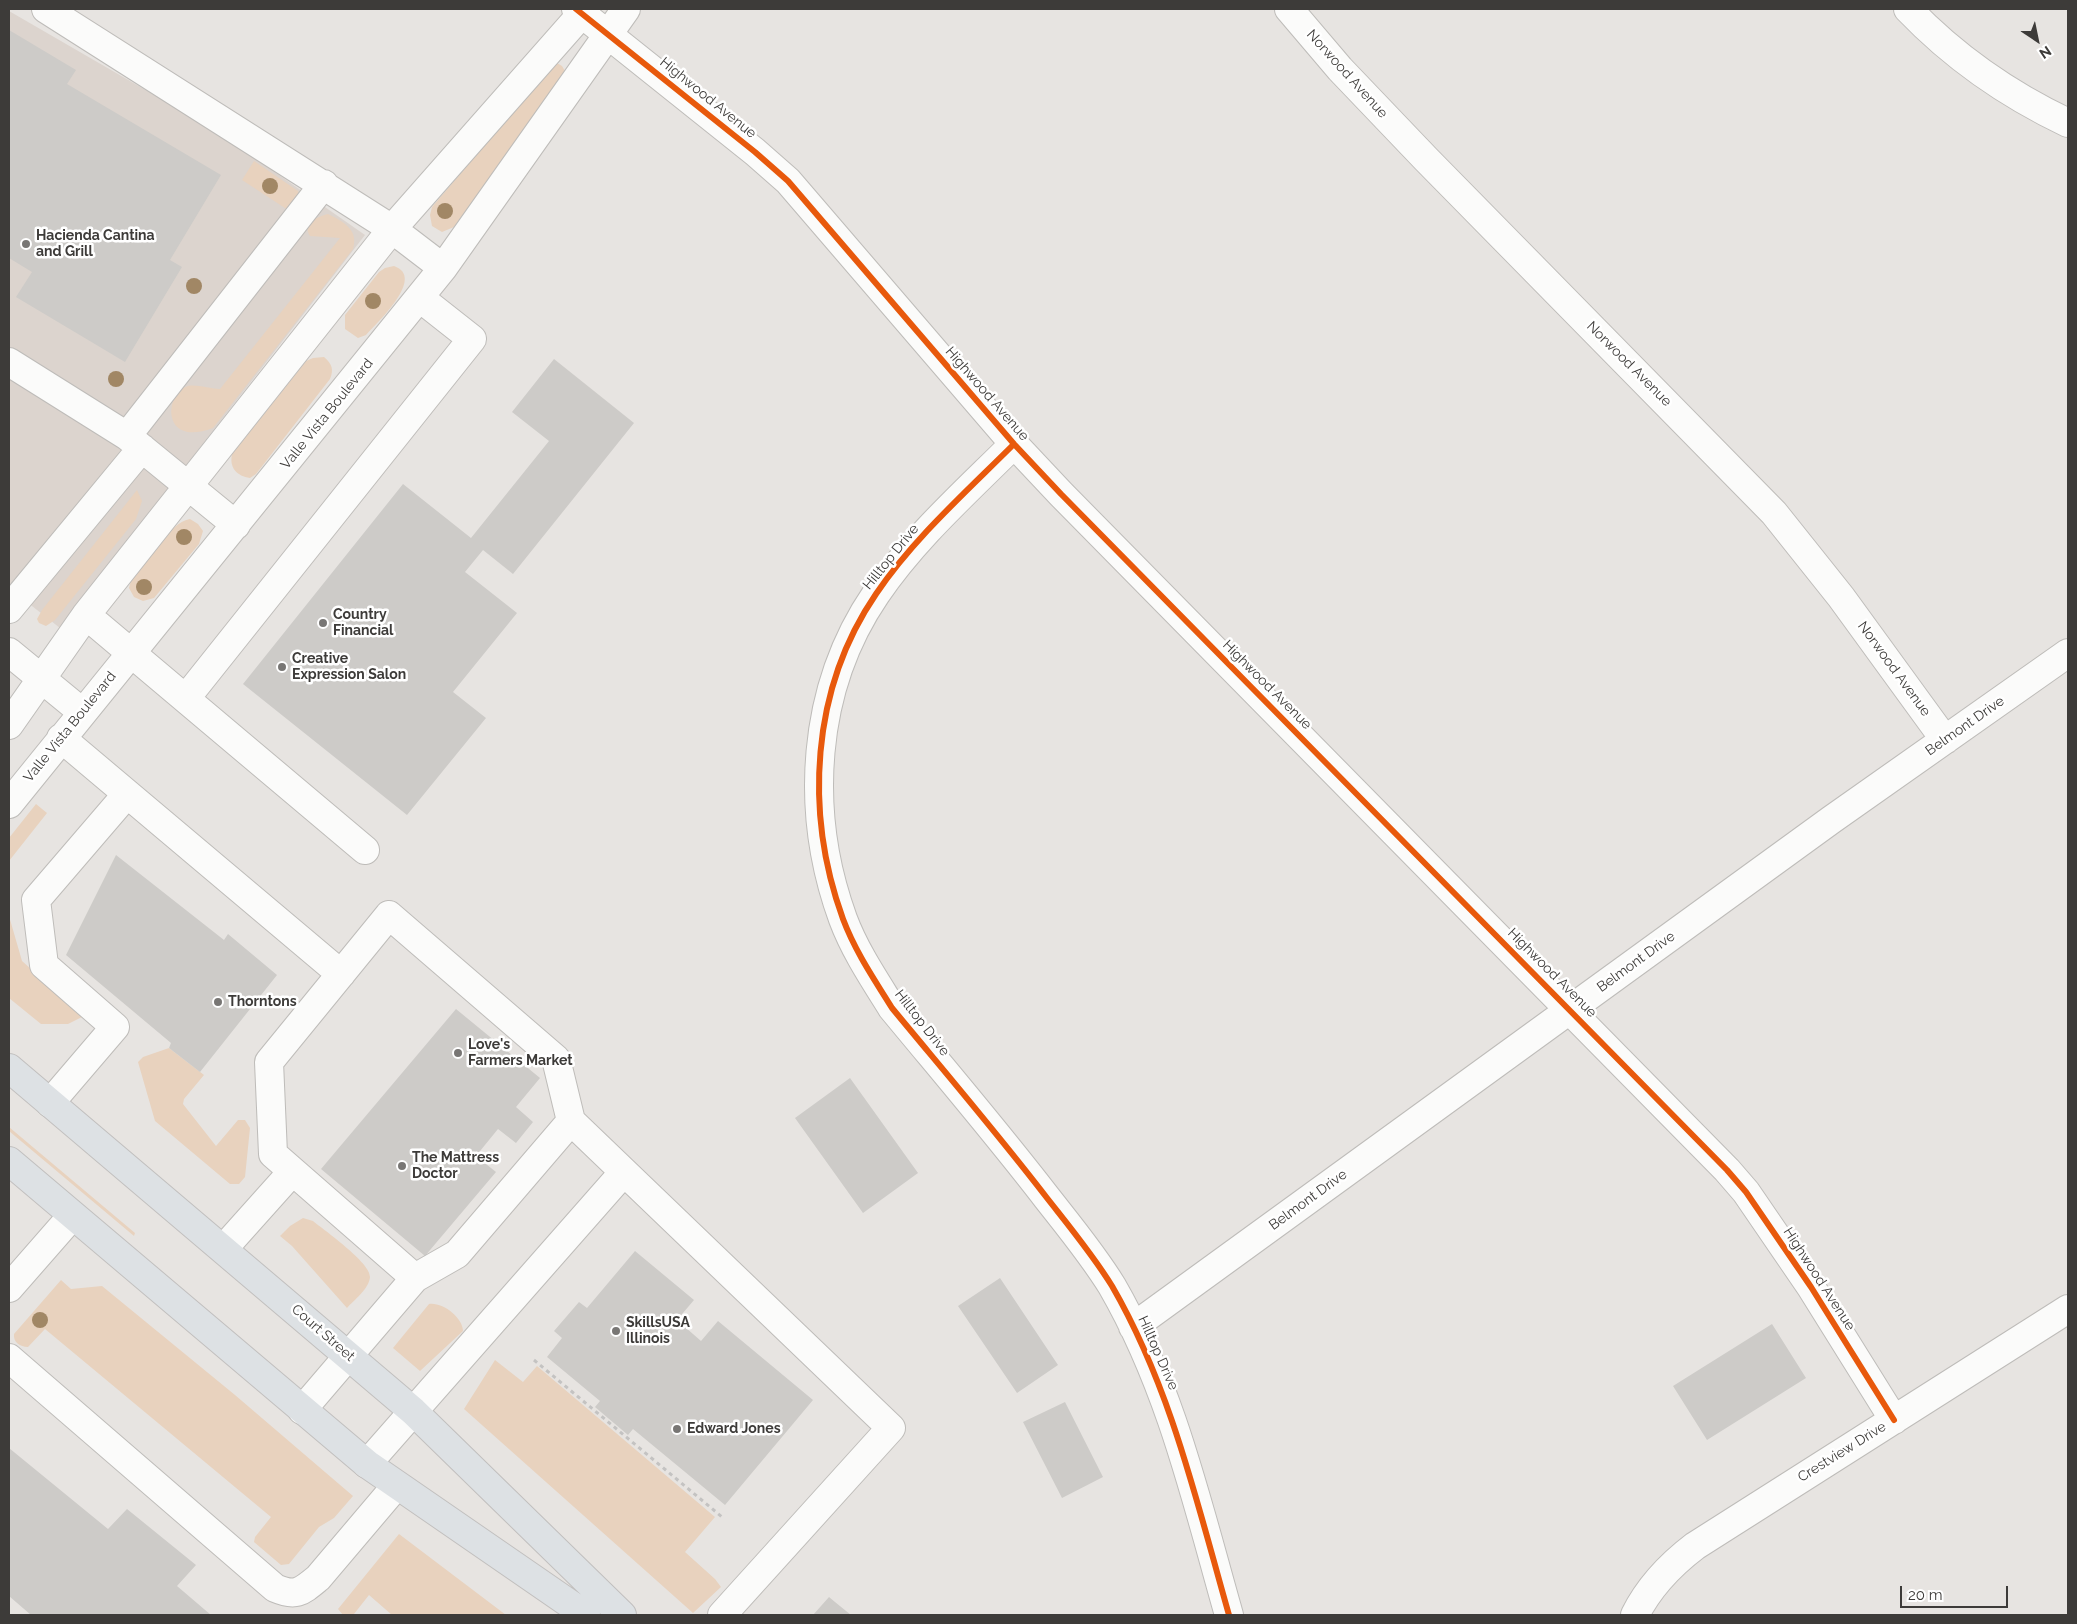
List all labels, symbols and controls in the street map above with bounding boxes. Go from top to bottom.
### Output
north arrow [2012,15,2062,65]
street label: Norwood Avenue [1303,26,1391,122]
text: N [2036,43,2054,62]
street label: Highwood Avenue [656,54,760,142]
place label: Hacienda Cantina and Grill [36,228,155,260]
marker: Hacienda Cantina and Grill [20,238,32,250]
street label: Norwood Avenue [1583,318,1675,410]
street label: Highwood Avenue [942,344,1032,444]
street label: Valle Vista Boulevard [277,355,377,473]
street label: Hilltop Drive [859,521,923,593]
place label: Country Financial [333,607,393,640]
marker: Country Financial [317,617,329,629]
street label: Norwood Avenue [1854,618,1934,720]
street label: Highwood Avenue [1219,637,1315,733]
place label: Creative Expression Salon [292,651,406,684]
marker: Creative Expression Salon [276,661,288,673]
street label: Valle Vista Boulevard [20,668,120,786]
street label: Belmont Drive [1922,693,2008,759]
street label: Highwood Avenue [1504,925,1600,1021]
street label: Belmont Drive [1594,928,1678,996]
street label: Hilltop Drive [891,987,953,1059]
place label: Thorntons [228,994,297,1010]
marker: Thorntons [212,996,224,1008]
place label: Love's Farmers Market [468,1037,573,1070]
marker: Love's Farmers Market [452,1047,464,1059]
place label: The Mattress Doctor [412,1150,499,1182]
marker: The Mattress Doctor [396,1160,408,1172]
street label: Belmont Drive [1266,1166,1350,1234]
street label: Highwood Avenue [1779,1224,1859,1334]
street label: Court Street [288,1301,358,1365]
street label: Hilltop Drive [1134,1313,1182,1393]
place label: SkillsUSA Illinois [626,1315,690,1348]
marker: SkillsUSA Illinois [610,1325,622,1337]
street label: Crestview Drive [1795,1418,1889,1486]
place label: Edward Jones [687,1421,781,1437]
marker: Edward Jones [671,1423,683,1435]
scale bar [1902,1576,2010,1608]
text: 20 m [1908,1586,1943,1604]

